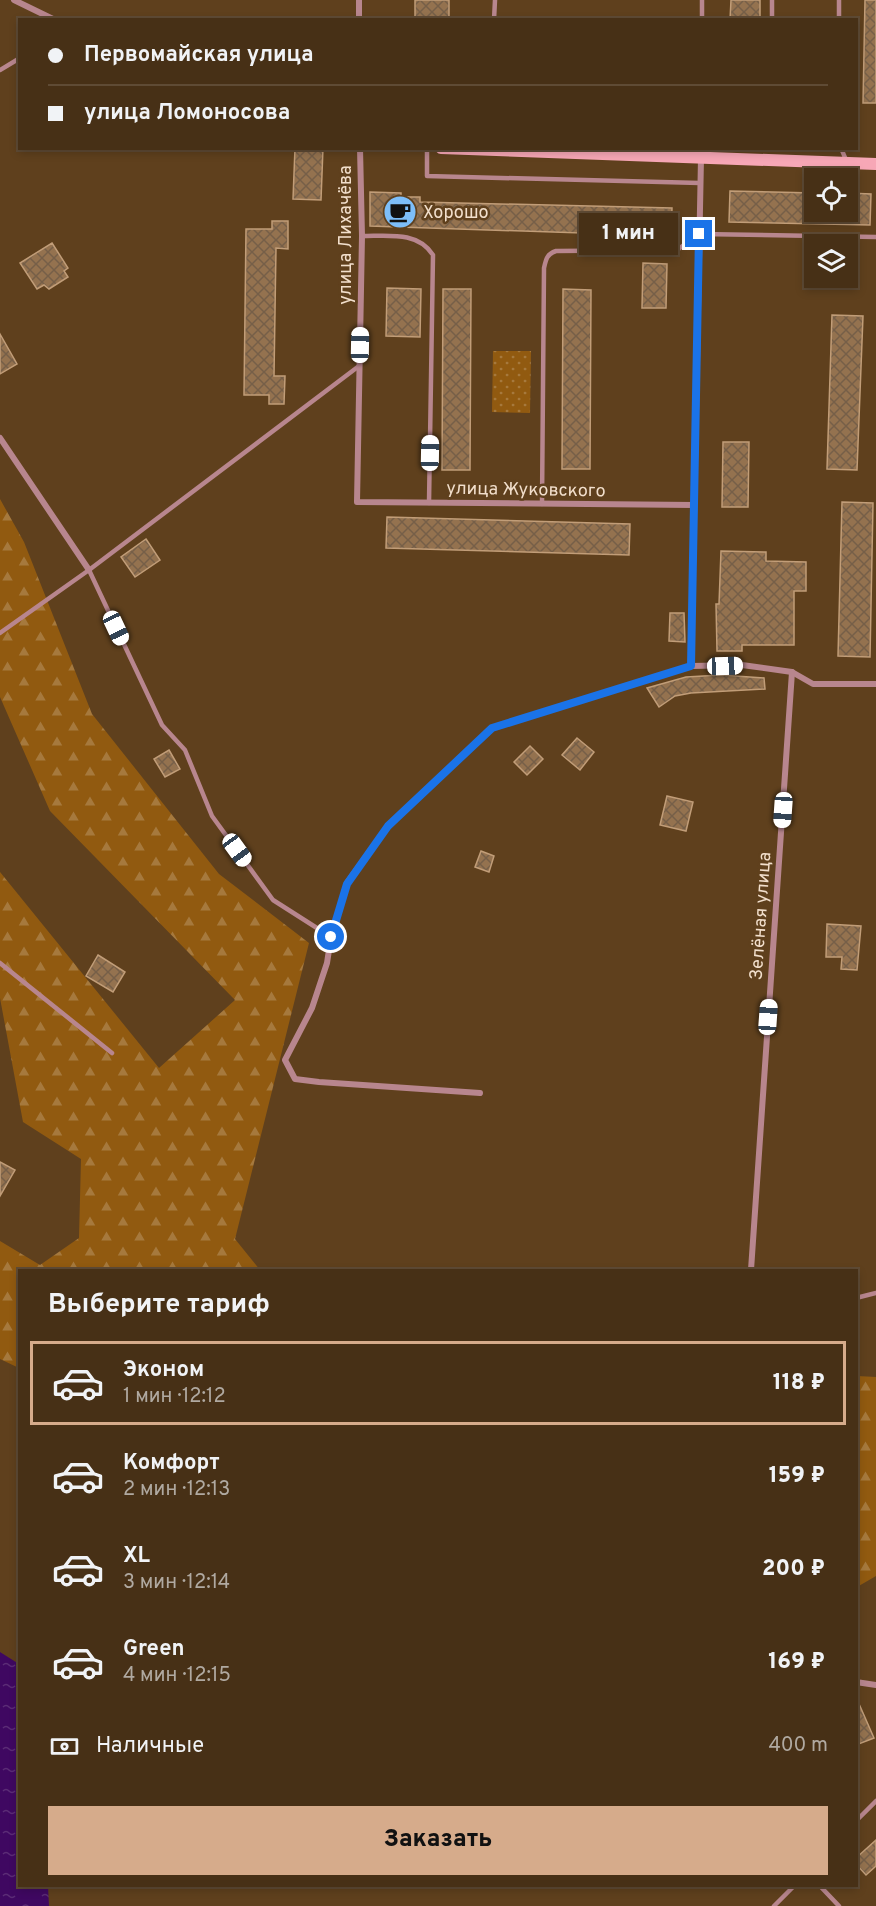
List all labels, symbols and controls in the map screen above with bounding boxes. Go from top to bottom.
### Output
text: Первомайская улица [84,42,313,69]
text: улица Ломоносова [84,100,290,127]
street label: улица Лихачёва [335,165,358,305]
map controls [804,168,858,288]
button: locate [804,168,858,222]
cafe icon: Хорошо [382,194,418,230]
place label: Хорошо [423,202,489,225]
callout: 1 мин [579,213,678,255]
route end [685,220,712,247]
text: 1 мин [602,221,655,247]
button: layers [804,234,858,288]
car [351,327,369,363]
car [421,435,439,471]
street label: улица Жуковского [446,478,606,503]
car [100,608,132,648]
car [707,656,743,676]
car [773,791,793,829]
car [219,830,255,870]
street label: Зелёная улица [746,851,777,981]
route start [317,923,344,950]
car [758,998,778,1036]
text: Выберите тариф [48,1288,270,1322]
icon: car [51,1356,105,1410]
text: Эконом [123,1357,204,1384]
text: 118 ₽ [773,1370,825,1397]
text: 1 мин · 12:12 [123,1384,226,1410]
icon: car [51,1449,105,1503]
text: Комфорт [123,1450,220,1477]
text: 159 ₽ [769,1463,825,1490]
text: 2 мин · 12:13 [123,1477,230,1503]
icon: car [51,1542,105,1596]
text: XL [123,1543,150,1570]
text: 200 ₽ [762,1556,825,1583]
text: 3 мин · 12:14 [123,1570,230,1596]
icon: car [51,1635,105,1689]
text: Green [123,1636,185,1663]
text: 169 ₽ [768,1649,825,1676]
text: 4 мин · 12:15 [123,1663,231,1689]
icon: cash [48,1730,81,1763]
text: Наличные [96,1733,204,1760]
text: 400 m [768,1733,828,1759]
button: Заказать [48,1806,828,1875]

